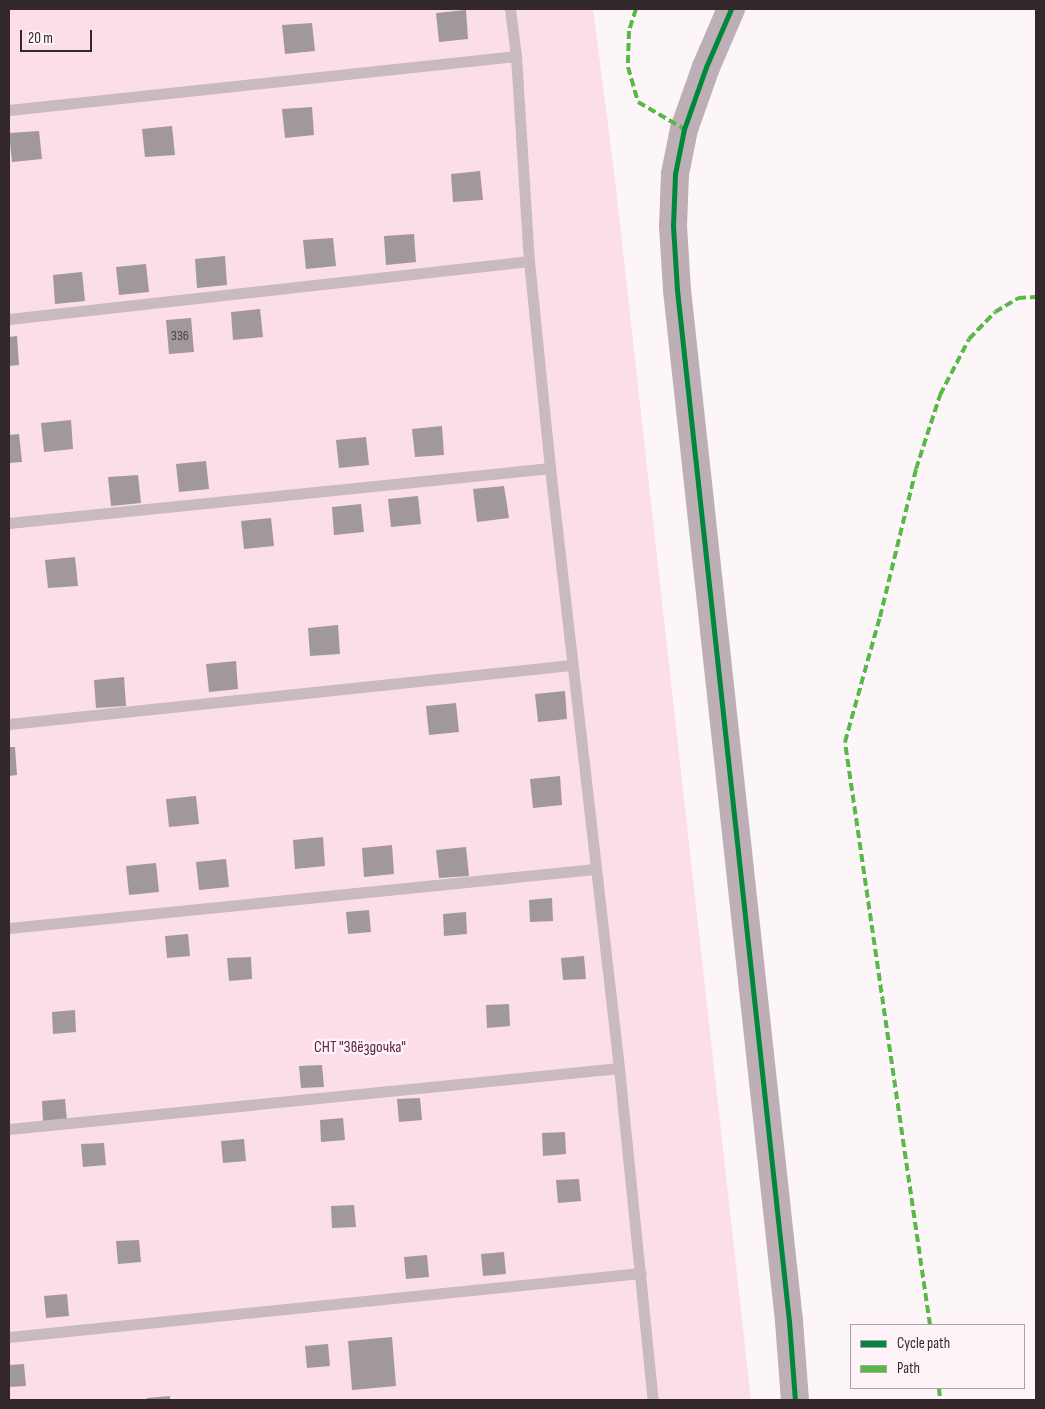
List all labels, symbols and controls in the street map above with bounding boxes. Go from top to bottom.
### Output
scale bar [22,20,95,52]
text: 20 m [28,29,53,48]
house number: 336 [171,328,189,344]
park label: СНТ "Звёздочка" [314,1038,406,1058]
legend [850,1324,1025,1389]
text: Cycle path [897,1334,950,1353]
text: Path [897,1359,920,1378]

